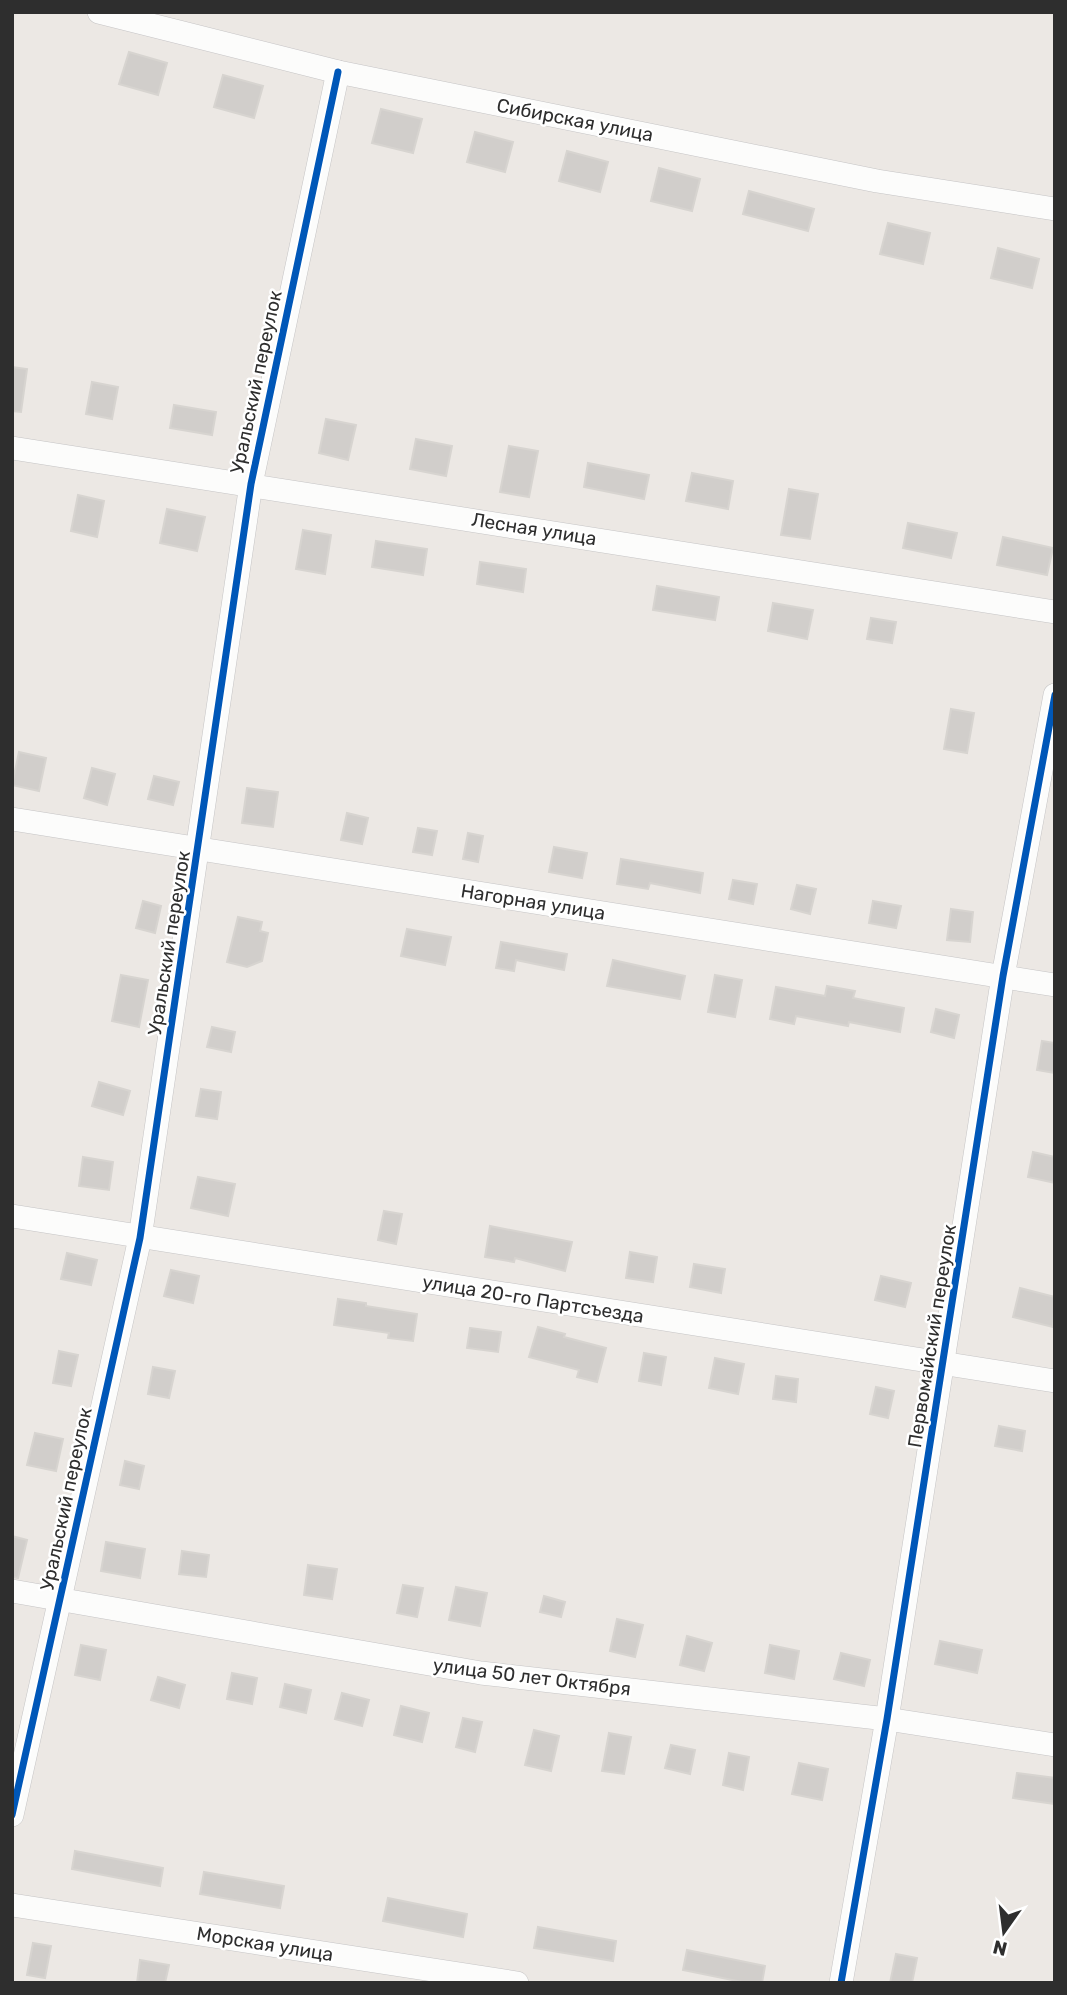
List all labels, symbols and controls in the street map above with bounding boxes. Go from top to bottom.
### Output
street label: Сибирская улица [495,94,655,146]
street label: Уральский переулок [225,288,287,476]
street label: Лесная улица [470,508,598,550]
street label: Уральский переулок [143,849,195,1037]
street label: Нагорная улица [459,879,607,925]
street label: Первомайский переулок [903,1223,961,1449]
street label: улица 20-го Партсъезда [421,1270,645,1328]
street label: Уральский переулок [35,1405,97,1593]
street label: улица 50 лет Октября [432,1653,632,1701]
north arrow [969,1897,1039,1967]
street label: Морская улица [195,1922,335,1966]
text: N [991,1935,1009,1961]

